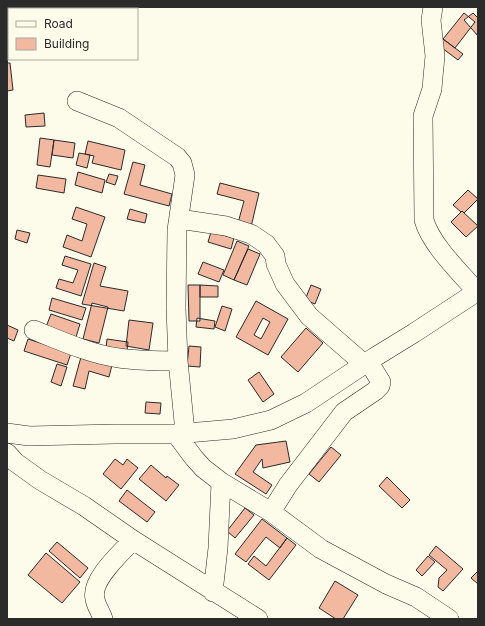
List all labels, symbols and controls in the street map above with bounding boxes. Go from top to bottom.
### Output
legend [8,8,138,60]
text: Road [44,16,73,31]
text: Building [44,36,89,51]

